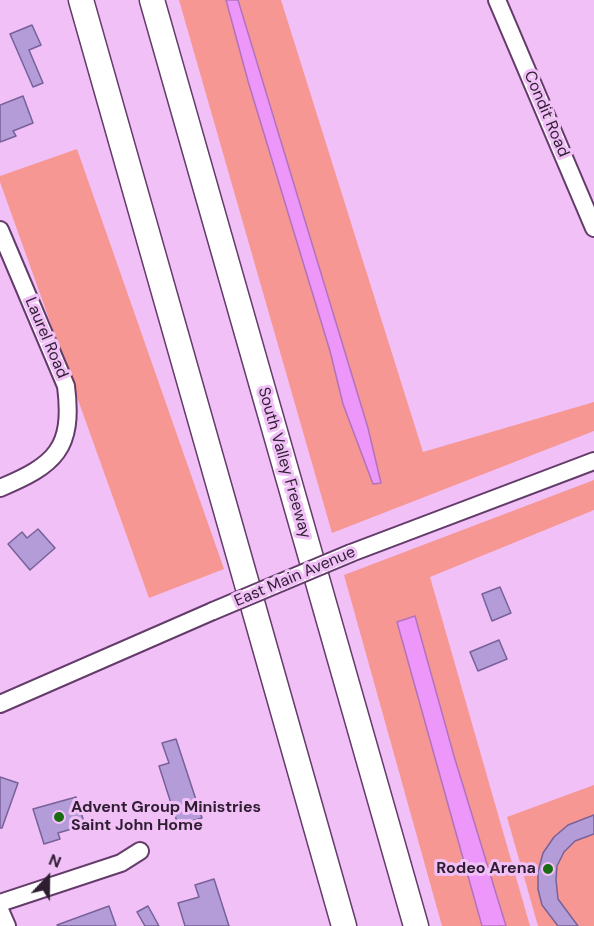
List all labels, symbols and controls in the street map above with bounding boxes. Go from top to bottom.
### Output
street label: Condit Road [519,68,573,160]
street label: Laurel Road [20,295,72,381]
street label: South Valley Freeway [253,385,315,541]
street label: East Main Avenue [232,543,358,611]
place label: Advent Group Ministries Saint John Home [71,798,261,836]
marker: Advent Group Ministries Saint John Home [52,810,66,824]
north arrow [18,848,78,908]
text: N [46,849,64,873]
place label: Rodeo Arena [436,859,536,879]
marker: Rodeo Arena [541,862,555,876]

